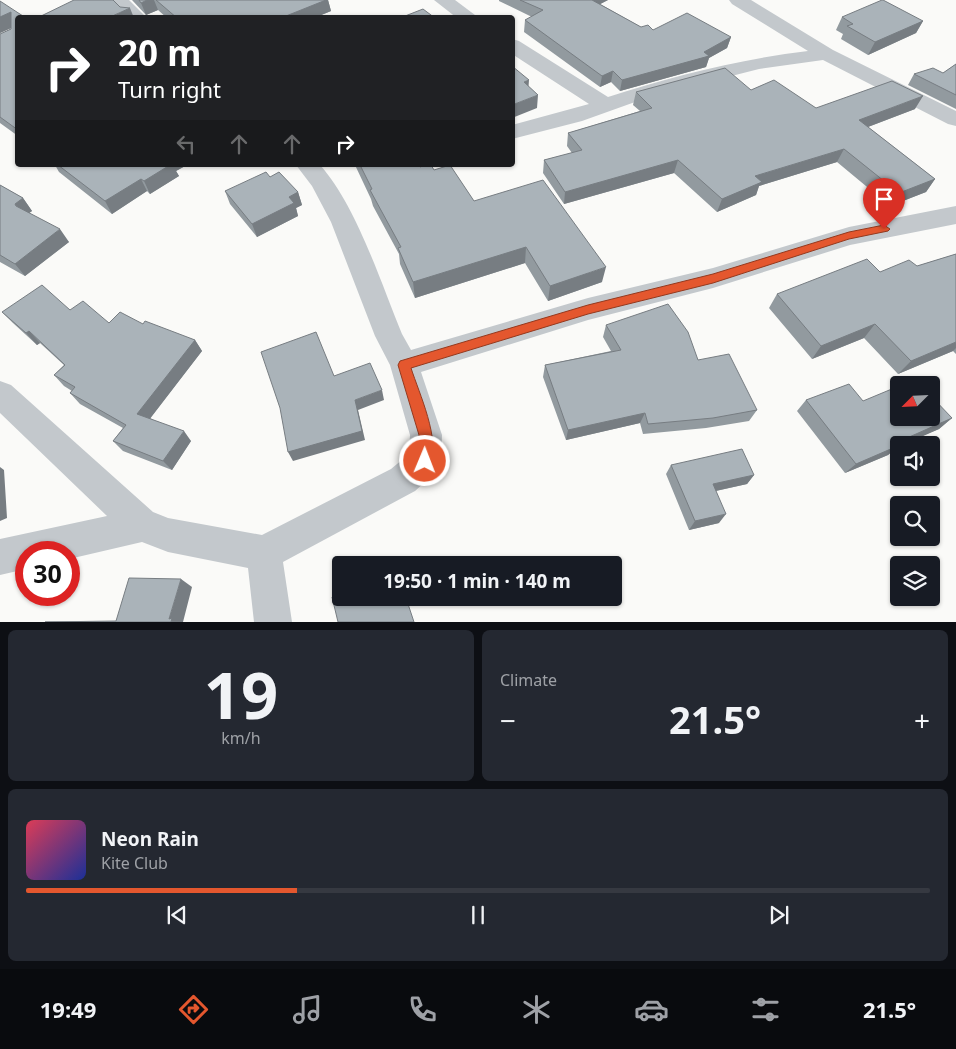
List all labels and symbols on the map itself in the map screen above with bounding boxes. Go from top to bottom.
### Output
pin [863,178,905,229]
north arrow [890,376,940,426]
position arrow [398,434,450,486]
speed limit sign: 30 [15,541,80,606]

